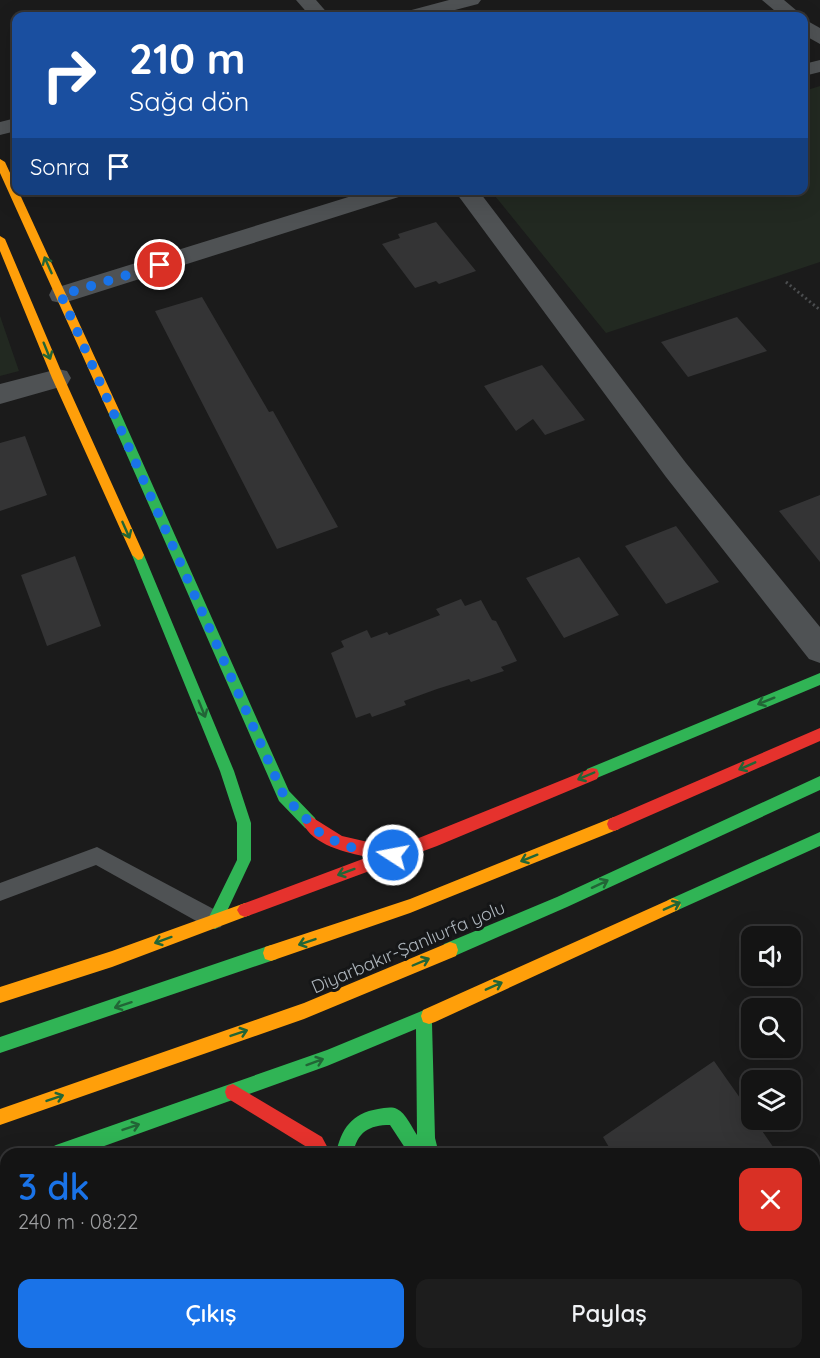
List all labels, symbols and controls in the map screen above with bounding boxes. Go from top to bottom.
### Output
text: 210 m [129,32,246,85]
icon: right [30,36,108,114]
text: Sağa dön [129,84,249,118]
icon: arrive [102,150,135,183]
text: Sonra [30,153,90,181]
pin [134,239,185,290]
icon: arrive [143,248,176,281]
one-way arrow [41,257,53,275]
one-way arrow [42,342,53,360]
one-way arrow [121,520,132,538]
one-way arrow [757,696,776,707]
one-way arrow [197,700,208,718]
one-way arrow [739,761,757,772]
one-way arrow [577,771,596,782]
position arrow [361,823,425,887]
one-way arrow [520,853,539,864]
one-way arrow [338,868,356,879]
one-way arrow [590,878,608,890]
street label: Diyarbakır-Şanlıurfa yolu [308,896,508,998]
one-way arrow [663,899,681,911]
map controls [741,926,801,1130]
button: sound [741,926,801,986]
one-way arrow [155,935,173,946]
one-way arrow [298,937,317,948]
one-way arrow [411,956,429,967]
one-way arrow [485,980,503,991]
button: search [741,998,801,1058]
one-way arrow [114,1000,133,1011]
one-way arrow [229,1027,248,1038]
one-way arrow [305,1056,324,1067]
button: layers [741,1070,801,1130]
one-way arrow [45,1091,64,1102]
one-way arrow [121,1121,140,1132]
text: 3 dk [18,1164,90,1209]
button: close [739,1168,802,1231]
text: 240 m · 08:22 [18,1209,138,1234]
button: Çıkış [18,1279,404,1348]
button: Paylaş [416,1279,802,1348]

